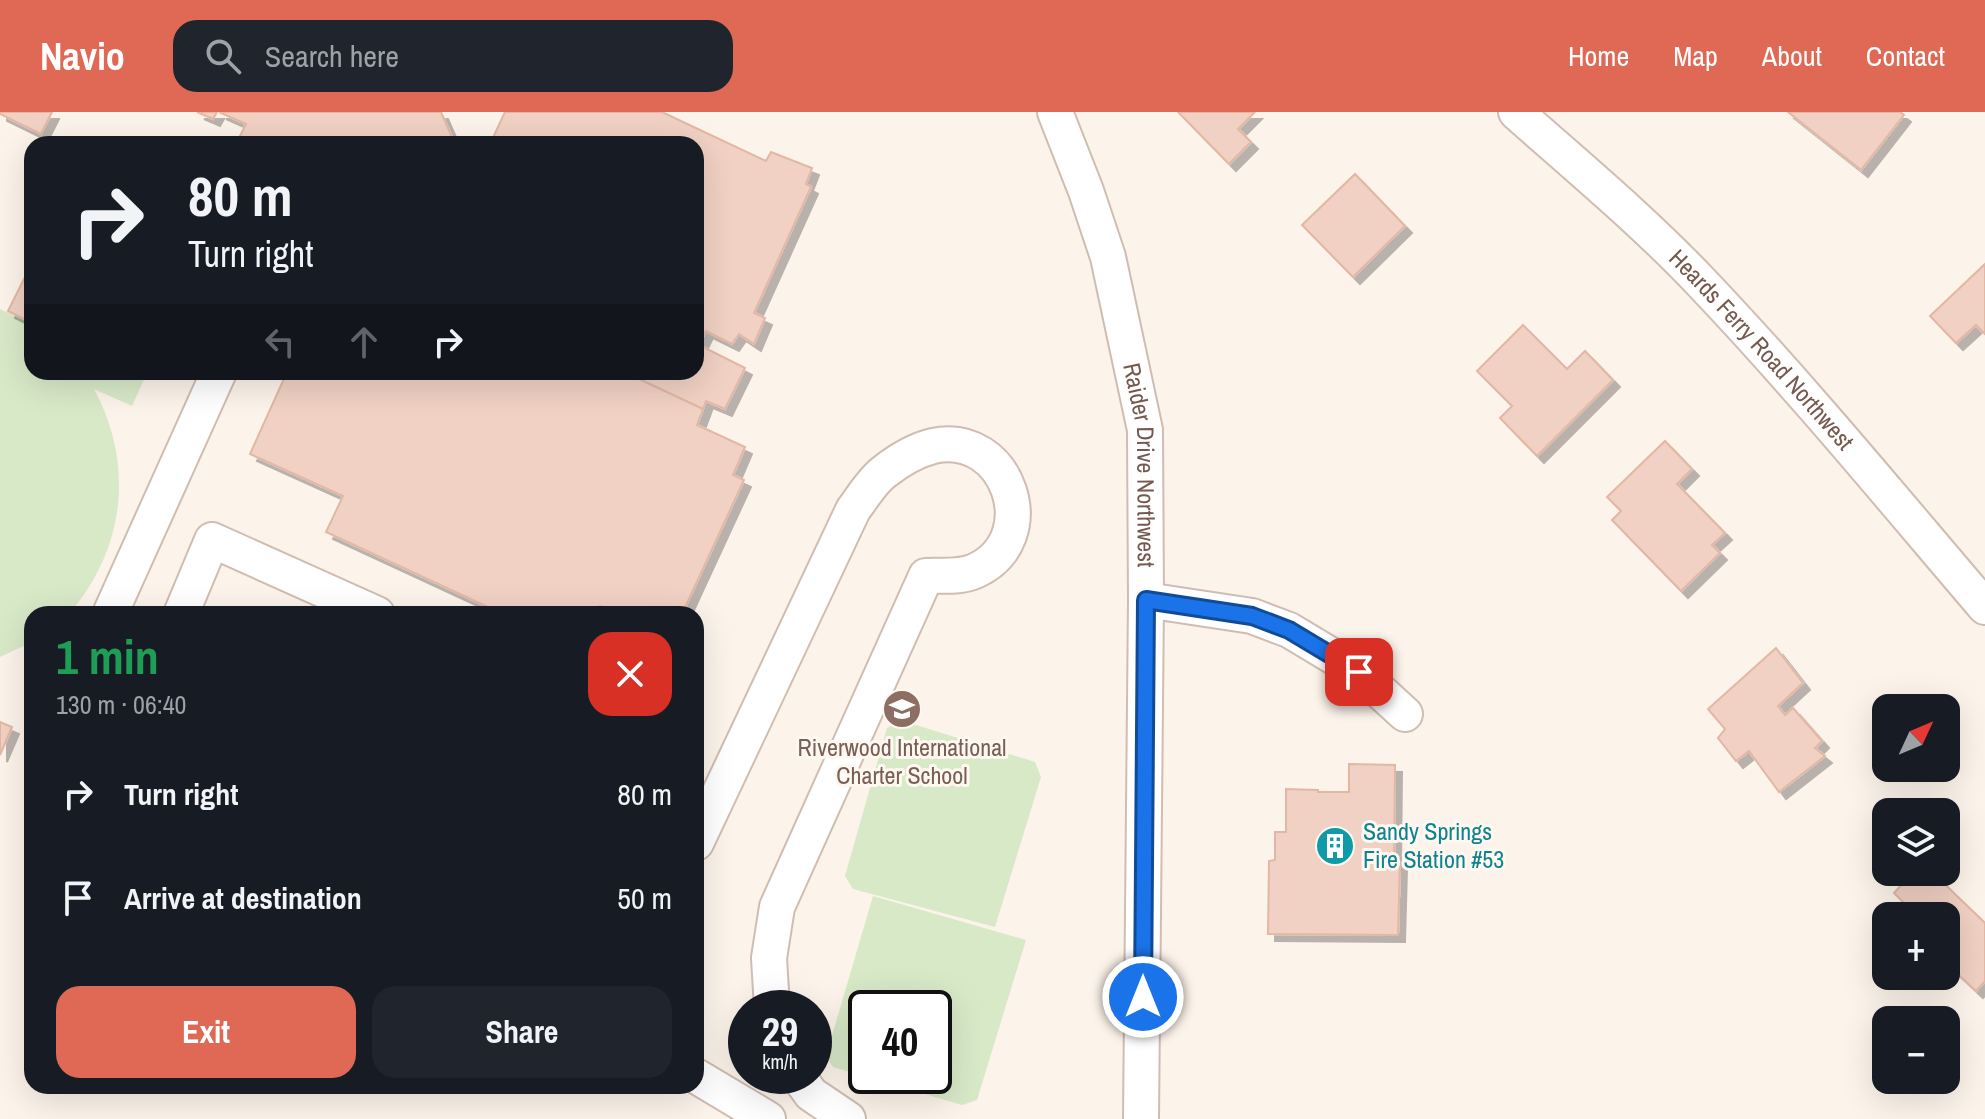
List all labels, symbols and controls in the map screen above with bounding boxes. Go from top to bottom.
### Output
search box [173,20,733,92]
text: Navio [40,31,125,82]
icon: search [201,34,245,78]
text: Search here [265,36,399,76]
text: Home [1568,37,1629,75]
text: Map [1673,37,1718,75]
text: About [1762,37,1822,75]
text: Contact [1866,37,1945,75]
text: 80 m [188,158,293,233]
icon: right [56,168,160,272]
text: Turn right [188,230,313,278]
street label: Heards Ferry Road Northwest [1663,242,1862,457]
icon: left [258,320,302,364]
icon: ahead [342,320,386,364]
icon: right [426,320,470,364]
street label: Raider Drive Northwest [1116,360,1163,568]
text: 1 min [56,624,159,689]
button: close [588,632,672,716]
pin [1325,638,1393,706]
icon: arrive [1337,650,1381,694]
text: 130 m · 06:40 [56,687,186,722]
school or university icon: Riverwood International Charter School [881,688,923,730]
north arrow [1872,694,1960,782]
map controls [1872,694,1960,1094]
place label: Riverwood International Charter School [798,731,1006,791]
icon: right [56,772,100,816]
text: Turn right [124,774,238,814]
text: 80 m [617,774,672,814]
button: layers [1872,798,1960,886]
place label: Sandy Springs Fire Station #53 [1363,815,1504,875]
building icon: Sandy Springs Fire Station #53 [1314,825,1356,867]
icon: arrive [56,876,100,920]
text: Arrive at destination [124,878,362,918]
text: 50 m [617,878,672,918]
button: + [1872,902,1960,990]
position arrow [1101,955,1185,1039]
button: Exit [56,986,356,1078]
button: Share [372,986,672,1078]
speed limit sign: 40 [848,990,952,1094]
text: 29 [762,1005,798,1058]
button: − [1872,1006,1960,1094]
text: km/h [762,1048,798,1075]

